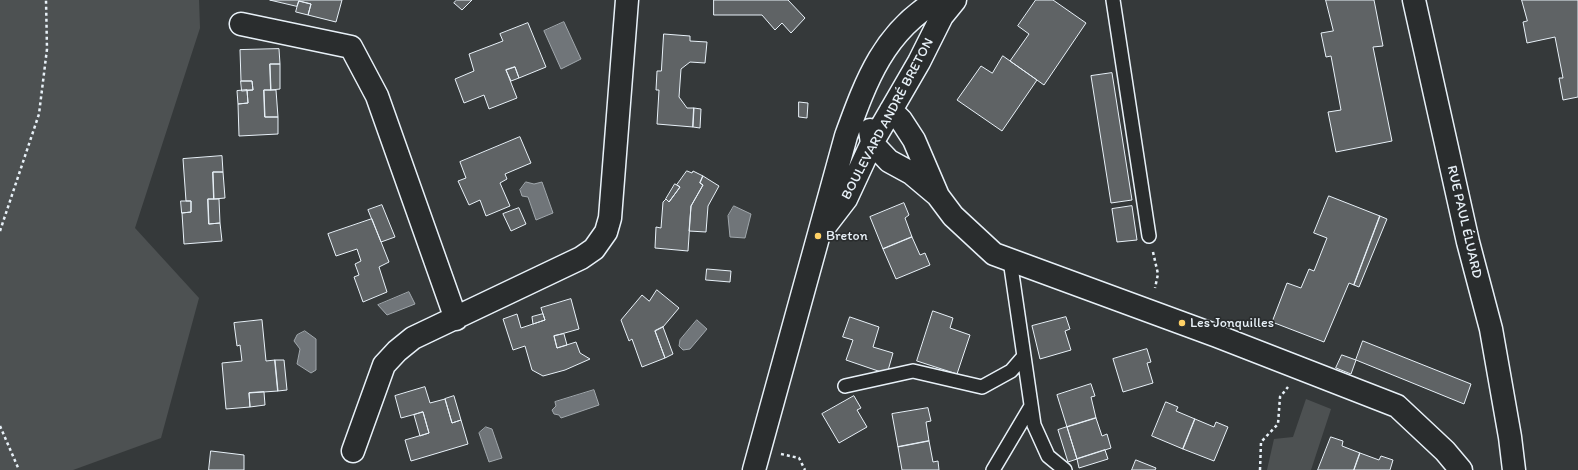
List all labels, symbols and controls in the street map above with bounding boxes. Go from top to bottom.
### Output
street label: BOULEVARD ANDRÉ BRETON [838,35,938,203]
street label: RUE PAUL ÉLUARD [1443,164,1485,280]
place label: Breton [826,228,868,244]
marker: Breton [813,231,823,241]
place label: Les Jonquilles [1190,315,1274,331]
marker: Les Jonquilles [1177,318,1187,328]

